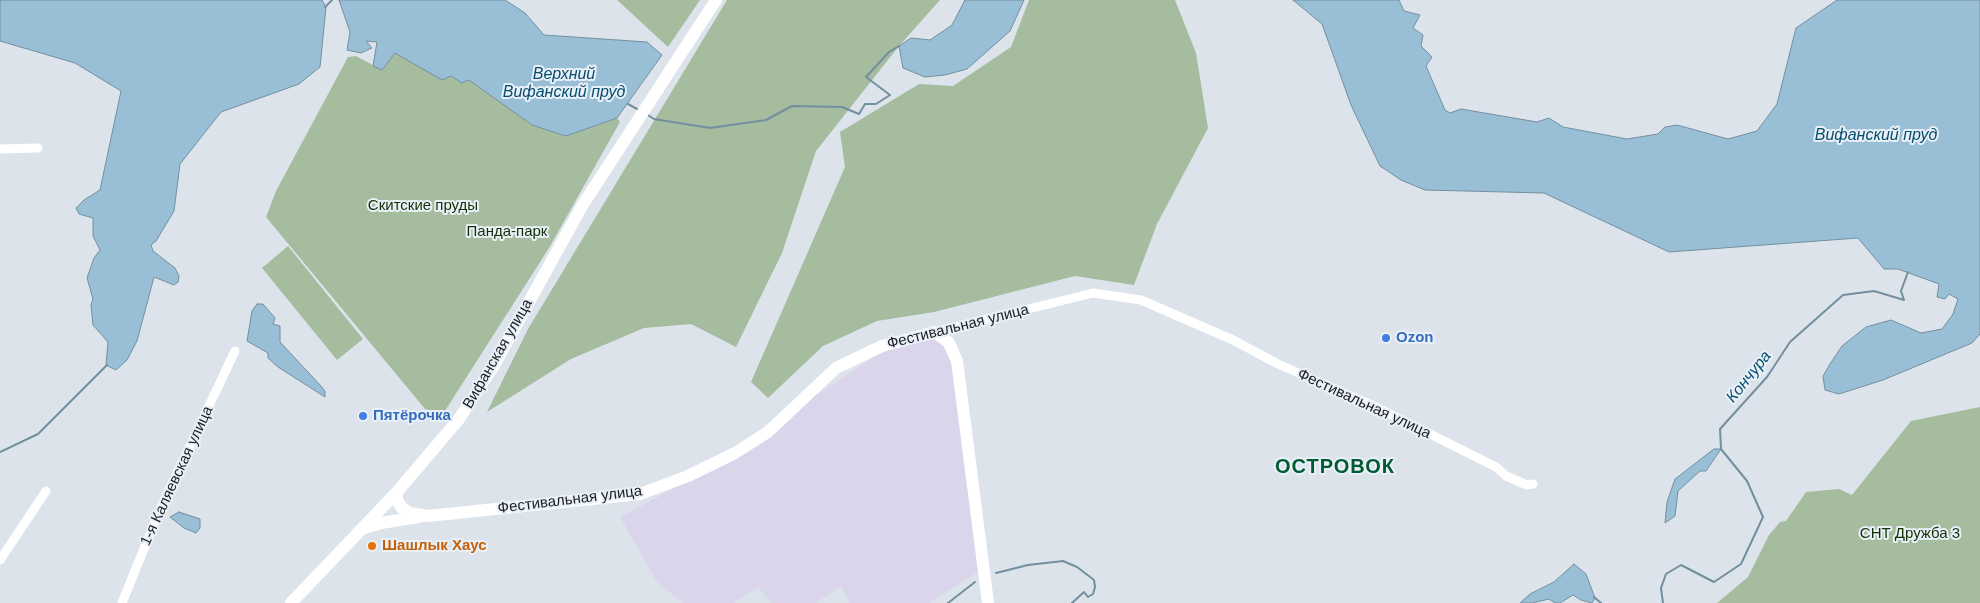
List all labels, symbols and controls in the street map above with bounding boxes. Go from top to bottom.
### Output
water label: Верхний Вифанский пруд [503,65,625,103]
water label: Вифанский пруд [1815,126,1937,146]
park label: Скитские пруды [368,197,478,215]
park label: Панда-парк [467,223,547,241]
street label: Вифанская улица [459,296,537,412]
street label: Фестивальная улица [885,301,1031,353]
place label: Ozon [1396,329,1433,347]
marker: Ozon [1380,332,1392,344]
water label: Кончура [1722,347,1776,407]
street label: Фестивальная улица [1294,365,1434,443]
street label: 1-я Каляевская улица [137,403,217,549]
place label: Пятёрочка [373,407,451,425]
marker: Пятёрочка [357,410,369,422]
district label: ОСТРОВОК [1274,455,1396,479]
street label: Фестивальная улица [497,482,643,518]
park label: СНТ Дружба 3 [1860,525,1960,543]
place label: Шашлык Хаус [382,537,487,555]
marker: Шашлык Хаус [366,540,378,552]

